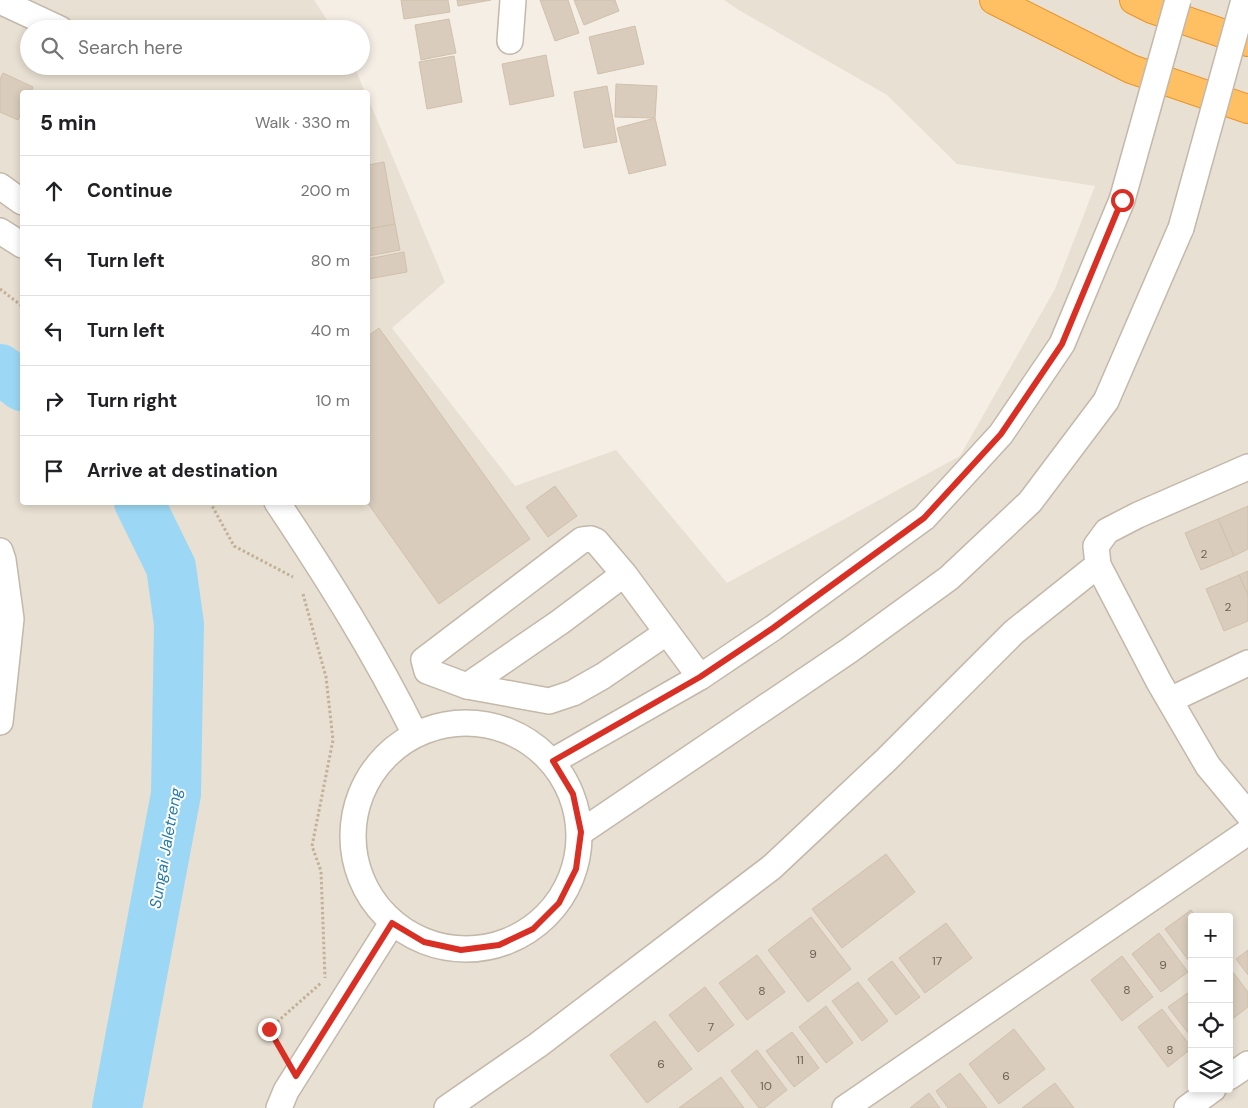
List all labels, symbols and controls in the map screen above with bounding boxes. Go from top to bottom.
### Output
search box [20,20,370,75]
icon: search [38,34,66,62]
text: Search here [78,35,183,60]
text: 5 min [40,109,96,137]
text: Walk · 330 m [255,112,350,133]
icon: ahead [40,177,68,205]
text: Continue [87,178,173,203]
text: 200 m [301,180,350,201]
route start [1111,189,1134,212]
icon: left [40,247,68,275]
text: Turn left [87,248,165,273]
text: 80 m [311,250,350,271]
icon: left [40,317,68,345]
text: Turn left [87,318,165,343]
text: 40 m [311,320,350,341]
icon: right [40,387,68,415]
text: Turn right [87,388,177,413]
text: 10 m [316,390,350,411]
icon: arrive [40,457,68,485]
text: Arrive at destination [87,458,278,483]
house number: 2 [1201,546,1208,562]
house number: 2 [1225,599,1232,615]
water label: Sungai Jaletreng [145,785,187,910]
map controls [1188,913,1233,1093]
button: + [1188,913,1233,958]
house number: 9 [809,946,817,962]
house number: 17 [932,953,942,969]
house number: 9 [1159,957,1167,973]
button: − [1188,958,1233,1003]
house number: 8 [1123,982,1131,998]
house number: 8 [758,983,766,999]
button: locate [1188,1003,1233,1048]
route end [258,1018,281,1041]
house number: 7 [708,1019,714,1035]
house number: 8 [1166,1042,1174,1058]
button: layers [1188,1048,1233,1093]
house number: 11 [796,1052,804,1068]
house number: 6 [657,1056,665,1072]
house number: 6 [1002,1068,1010,1084]
house number: 10 [760,1078,772,1094]

